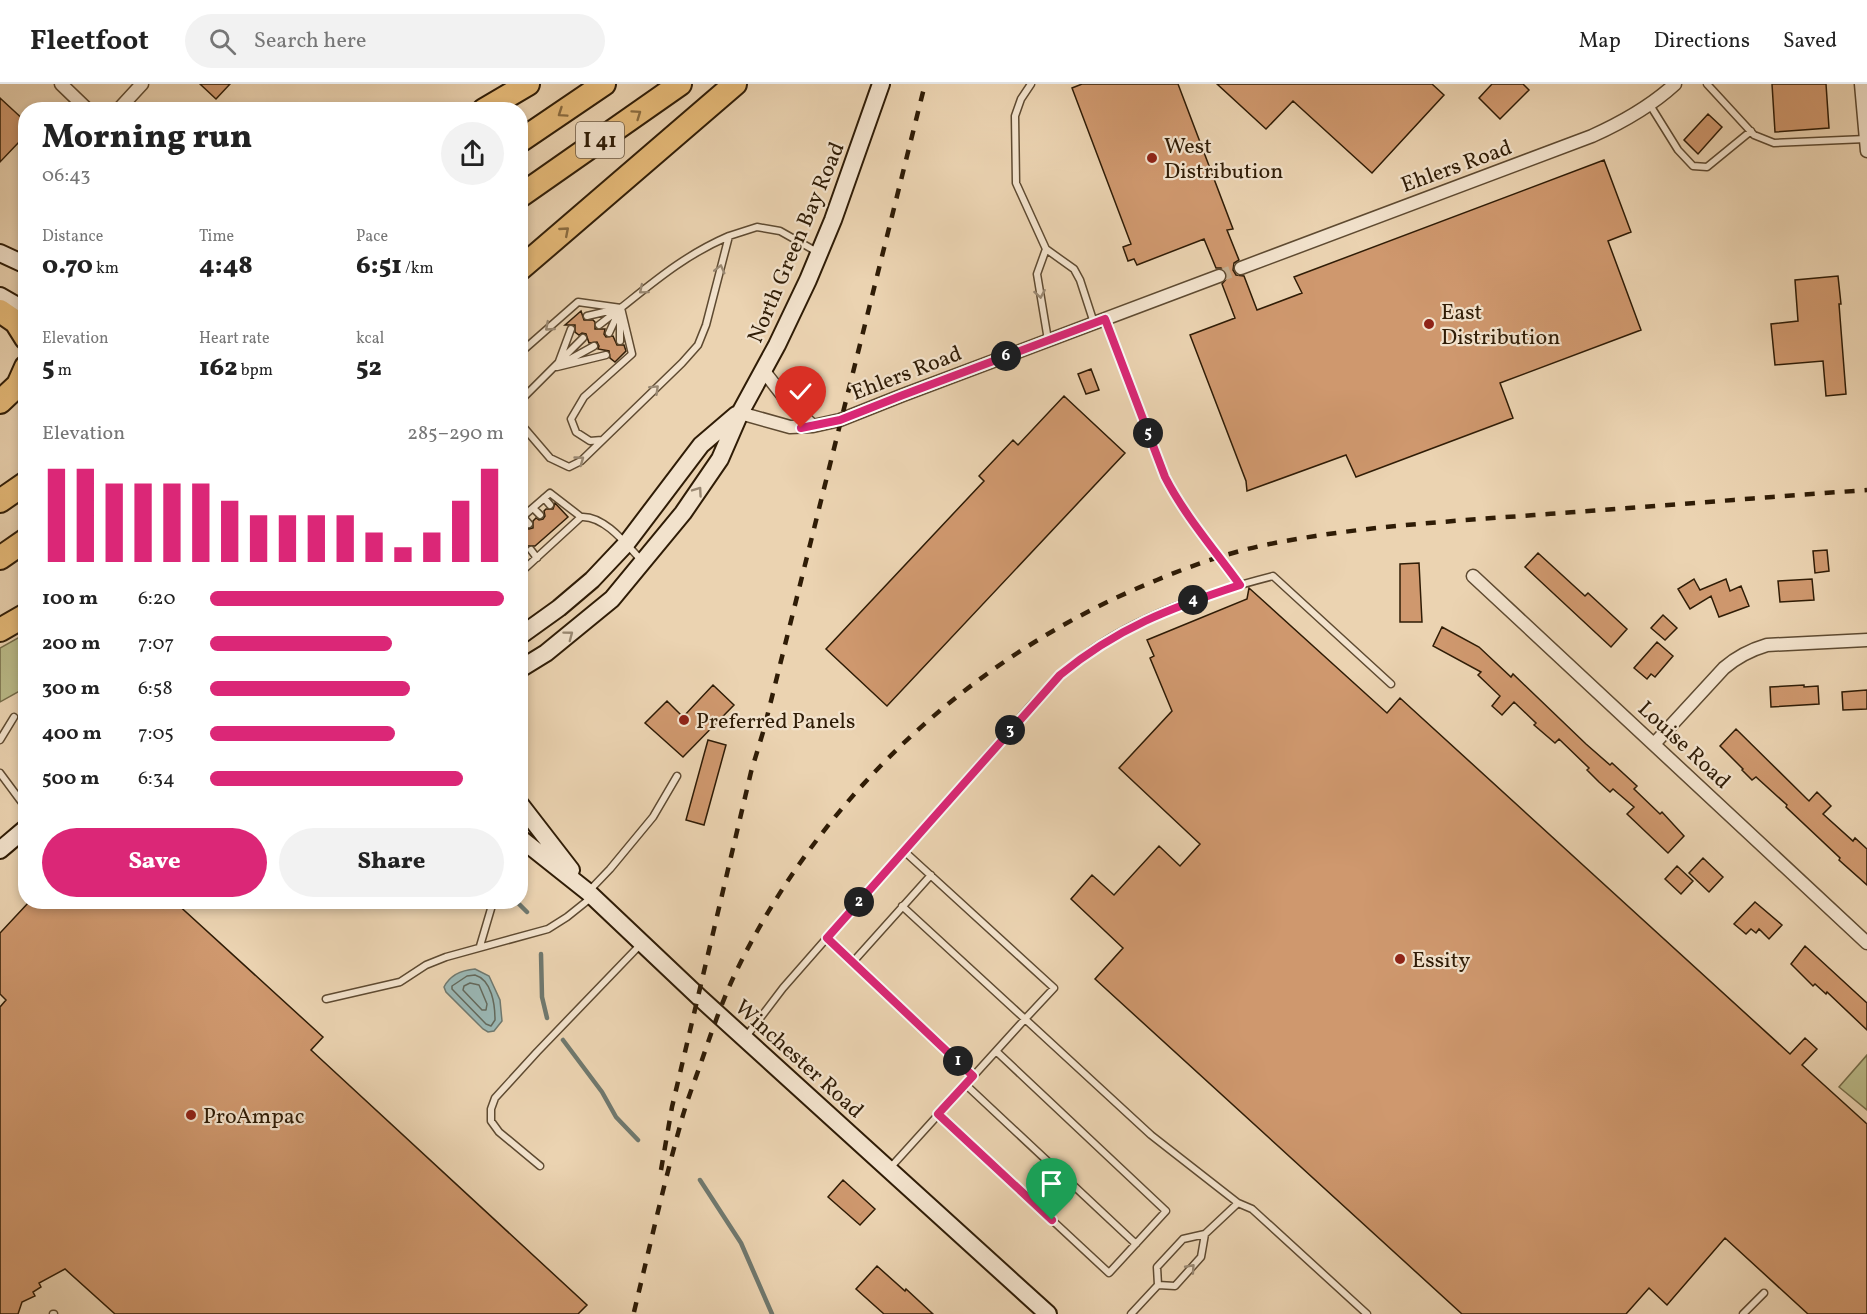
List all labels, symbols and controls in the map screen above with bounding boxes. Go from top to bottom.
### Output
search box [185,14,605,68]
text: Fleetfoot [30,22,149,61]
icon: search [206,25,239,58]
text: Search here [254,26,366,57]
text: Map [1579,27,1621,56]
text: Directions [1654,27,1750,56]
text: Saved [1783,27,1837,56]
one-way arrow [558,106,569,117]
one-way arrow [630,110,641,121]
text: Morning run [42,116,252,162]
button: share [441,122,504,185]
road number: I 41 [576,122,624,158]
place label: West Distribution [1164,132,1283,188]
street label: Ehlers Road [1397,133,1517,202]
street label: North Green Bay Road [741,138,854,348]
marker: West Distribution [1145,151,1159,165]
text: 06:43 [42,162,91,190]
text: Distance [42,226,103,248]
text: Time [199,226,234,248]
text: Pace [356,226,388,248]
one-way arrow [558,227,569,238]
text: 0.70 [42,248,93,284]
text: 4:48 [199,248,253,284]
text: 6:51 [356,248,402,284]
text: km [93,258,119,280]
text: /km [402,258,434,280]
one-way arrow [713,264,726,274]
one-way arrow [639,283,650,294]
one-way arrow [1033,289,1046,299]
place label: East Distribution [1441,298,1560,354]
marker: East Distribution [1422,317,1436,331]
one-way arrow [545,320,556,331]
text: Elevation [42,328,109,350]
text: Heart rate [199,328,270,350]
text: kcal [356,328,384,350]
street label: Ehlers Road [847,339,967,410]
pin: 6 [991,341,1021,371]
text: 6 [1002,345,1010,367]
text: 5 [42,350,55,386]
text: 162 [199,350,238,386]
text: 52 [356,350,382,386]
text: m [55,360,72,382]
text: bpm [238,360,273,382]
pin [775,366,826,428]
icon: check [784,375,817,408]
one-way arrow [649,385,659,396]
pin: 5 [1133,418,1163,448]
text: Elevation [42,420,125,448]
text: 285–290 m [407,420,504,448]
text: 5 [1144,422,1152,444]
one-way arrow [573,456,584,467]
one-way arrow [691,487,702,498]
text: 100 m [42,585,98,613]
text: 6:20 [138,585,175,613]
pin: 4 [1178,585,1208,615]
text: 4 [1188,589,1198,611]
text: 200 m [42,630,100,658]
text: 7:07 [138,630,174,658]
one-way arrow [562,632,573,643]
text: 300 m [42,675,100,703]
text: 6:58 [138,675,173,703]
street label: Louise Road [1630,695,1737,797]
place label: Preferred Panels [696,707,855,738]
marker: Preferred Panels [677,713,691,727]
pin: 3 [995,715,1025,745]
text: 3 [1006,719,1014,741]
text: 400 m [42,720,102,748]
text: 7:05 [138,720,174,748]
text: 500 m [42,765,100,793]
text: 6:34 [138,765,175,793]
button: Save [42,828,267,897]
button: Share [279,828,504,897]
pin: 2 [844,887,874,917]
text: 2 [855,891,863,913]
place label: Essity [1412,946,1470,977]
marker: Essity [1393,952,1407,966]
street label: Winchester Road [727,993,870,1126]
pin: 1 [943,1046,973,1076]
text: 1 [955,1050,961,1072]
place label: ProAmpac [203,1102,305,1133]
marker: ProAmpac [184,1108,198,1122]
pin [1026,1158,1077,1220]
icon: arrive [1035,1167,1068,1200]
one-way arrow [1184,1264,1195,1275]

